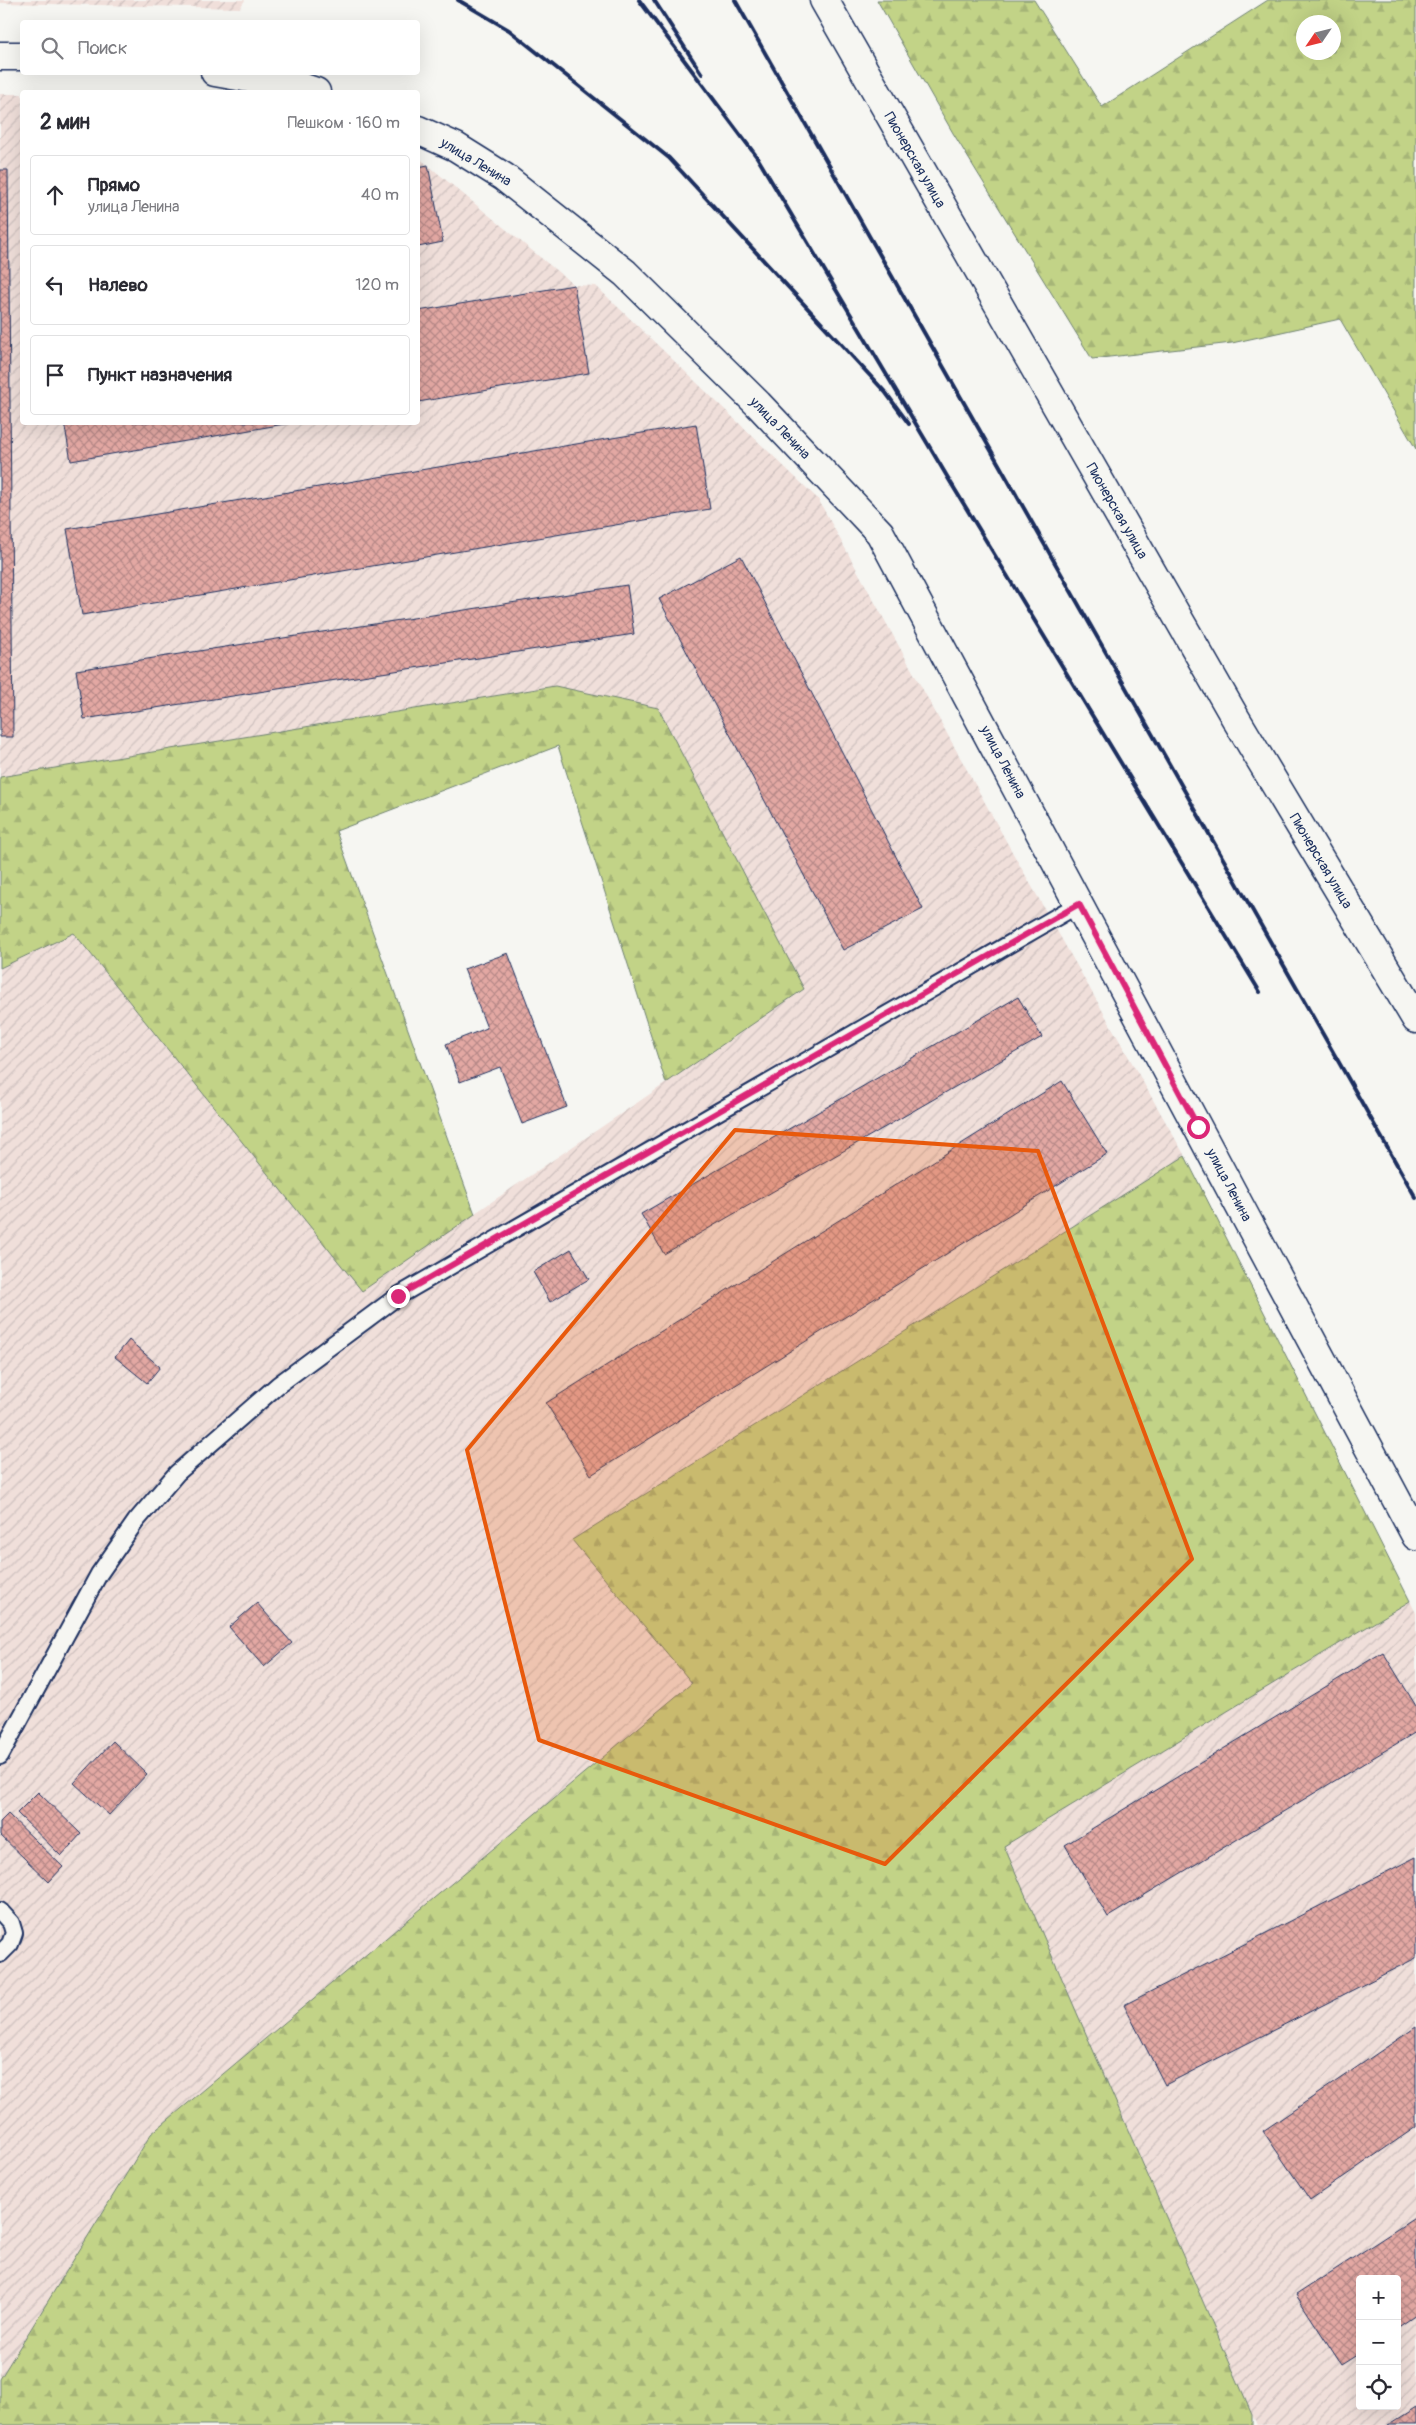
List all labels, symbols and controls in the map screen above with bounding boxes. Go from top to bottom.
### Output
north arrow [1296,15,1341,60]
search box [20,20,420,75]
icon: search [38,34,66,62]
text: Поиск [78,36,128,60]
text: 2 мин [40,109,90,136]
street label: Пионерская улица [881,109,949,211]
text: Пешком · 160 m [288,113,400,133]
street label: улица Ленина [437,134,515,190]
text: Прямо [88,173,140,197]
icon: ahead [41,181,69,209]
text: 40 m [361,185,399,205]
text: улица Ленина [88,197,179,217]
icon: left [41,271,69,299]
text: Налево [88,273,148,297]
text: 120 m [355,275,399,295]
icon: arrive [41,361,69,389]
text: Пункт назначения [88,363,232,387]
street label: улица Ленина [745,393,814,463]
street label: Пионерская улица [1083,460,1151,562]
street label: улица Ленина [976,722,1029,801]
street label: Пионерская улица [1286,810,1356,912]
route start [1187,1116,1210,1139]
street label: улица Ленина [1202,1145,1255,1224]
route end [387,1285,410,1308]
map controls [1356,2275,1401,2410]
button: + [1356,2275,1401,2320]
button: − [1356,2320,1401,2365]
button: locate [1356,2365,1401,2410]

